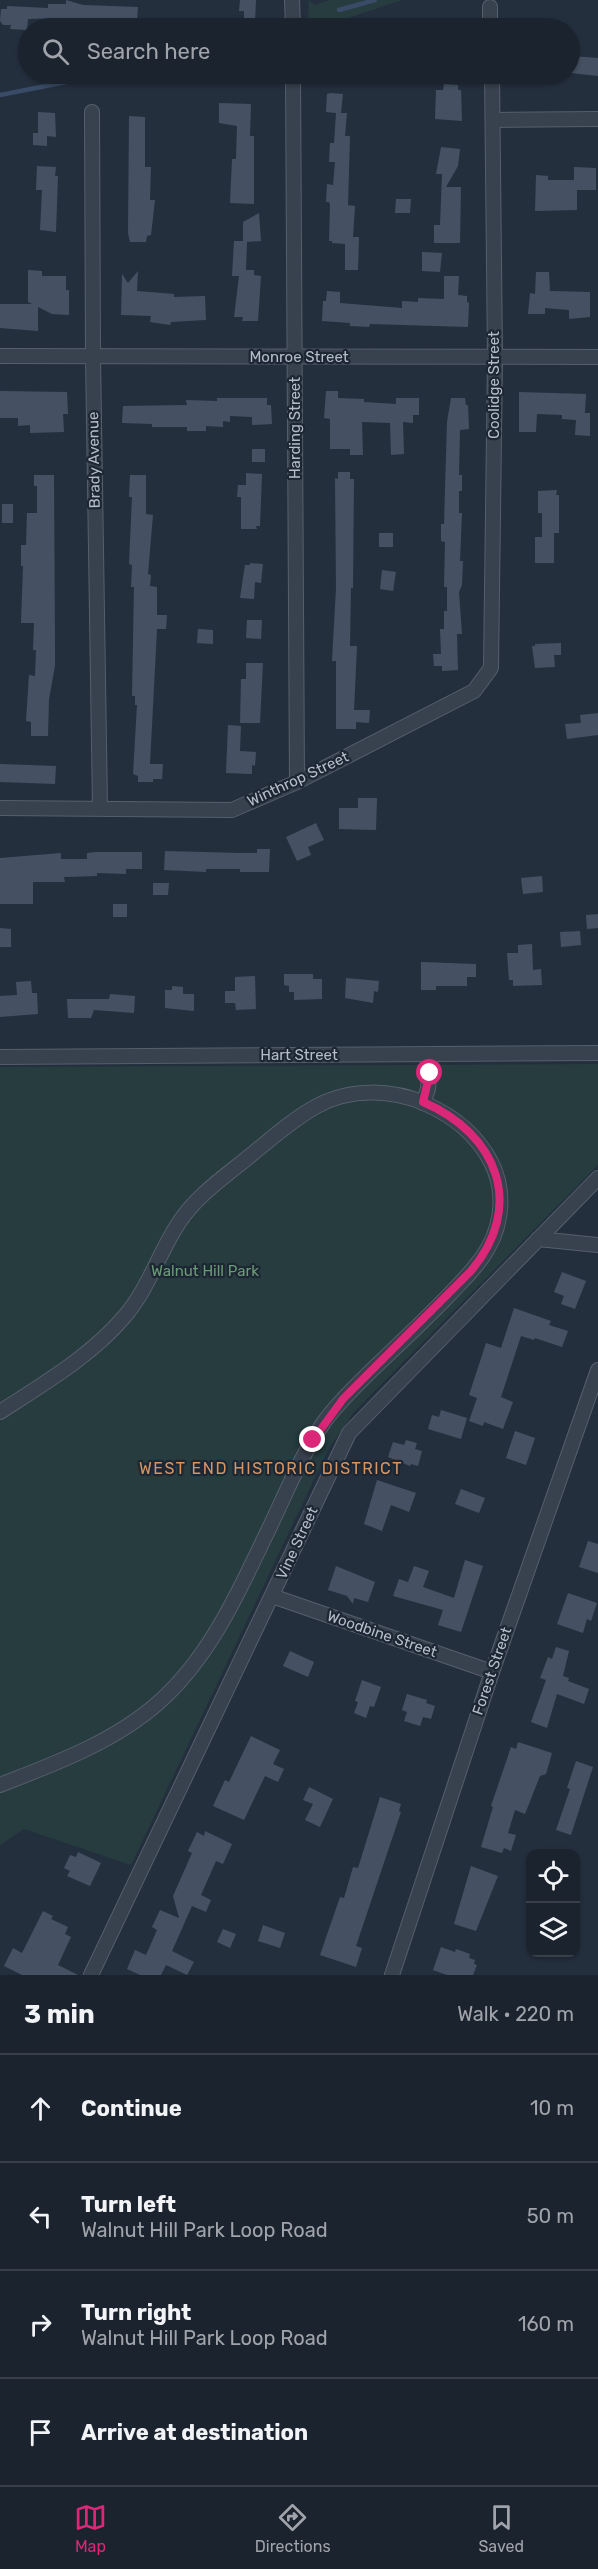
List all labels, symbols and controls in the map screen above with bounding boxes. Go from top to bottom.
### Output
search box [18,18,580,84]
icon: search [39,35,72,68]
text: Search here [87,38,210,65]
street label: Coolidge Street [485,331,503,439]
street label: Monroe Street [249,348,349,366]
street label: Harding Street [286,377,304,479]
street label: Brady Avenue [84,412,104,508]
street label: Winthrop Street [244,748,352,810]
street label: Hart Street [260,1046,338,1064]
route start [416,1059,442,1085]
park label: Walnut Hill Park [151,1262,259,1280]
route end [299,1426,325,1452]
district label: WEST END HISTORIC DISTRICT [139,1459,403,1478]
street label: Vine Street [272,1504,322,1582]
street label: Woodbine Street [325,1607,439,1661]
street label: Forest Street [469,1625,515,1717]
map controls [526,1849,580,1957]
button: locate [526,1849,580,1903]
button: layers [526,1903,580,1957]
text: 3 min [24,1999,95,2030]
text: Walk · 220 m [457,2002,574,2026]
icon: ahead [24,2092,57,2125]
text: Continue [81,2095,182,2122]
text: 10 m [530,2096,574,2120]
text: Turn left [81,2191,176,2218]
icon: left [24,2200,57,2233]
text: 50 m [527,2204,574,2228]
text: Walnut Hill Park Loop Road [81,2218,328,2242]
text: Turn right [81,2299,191,2326]
icon: right [24,2308,57,2341]
text: 160 m [518,2312,574,2336]
text: Walnut Hill Park Loop Road [81,2326,328,2350]
icon: arrive [24,2416,57,2449]
text: Arrive at destination [81,2419,308,2446]
tab: Map [74,2501,107,2556]
tab: Directions [255,2501,331,2556]
tab: Saved [478,2501,524,2556]

